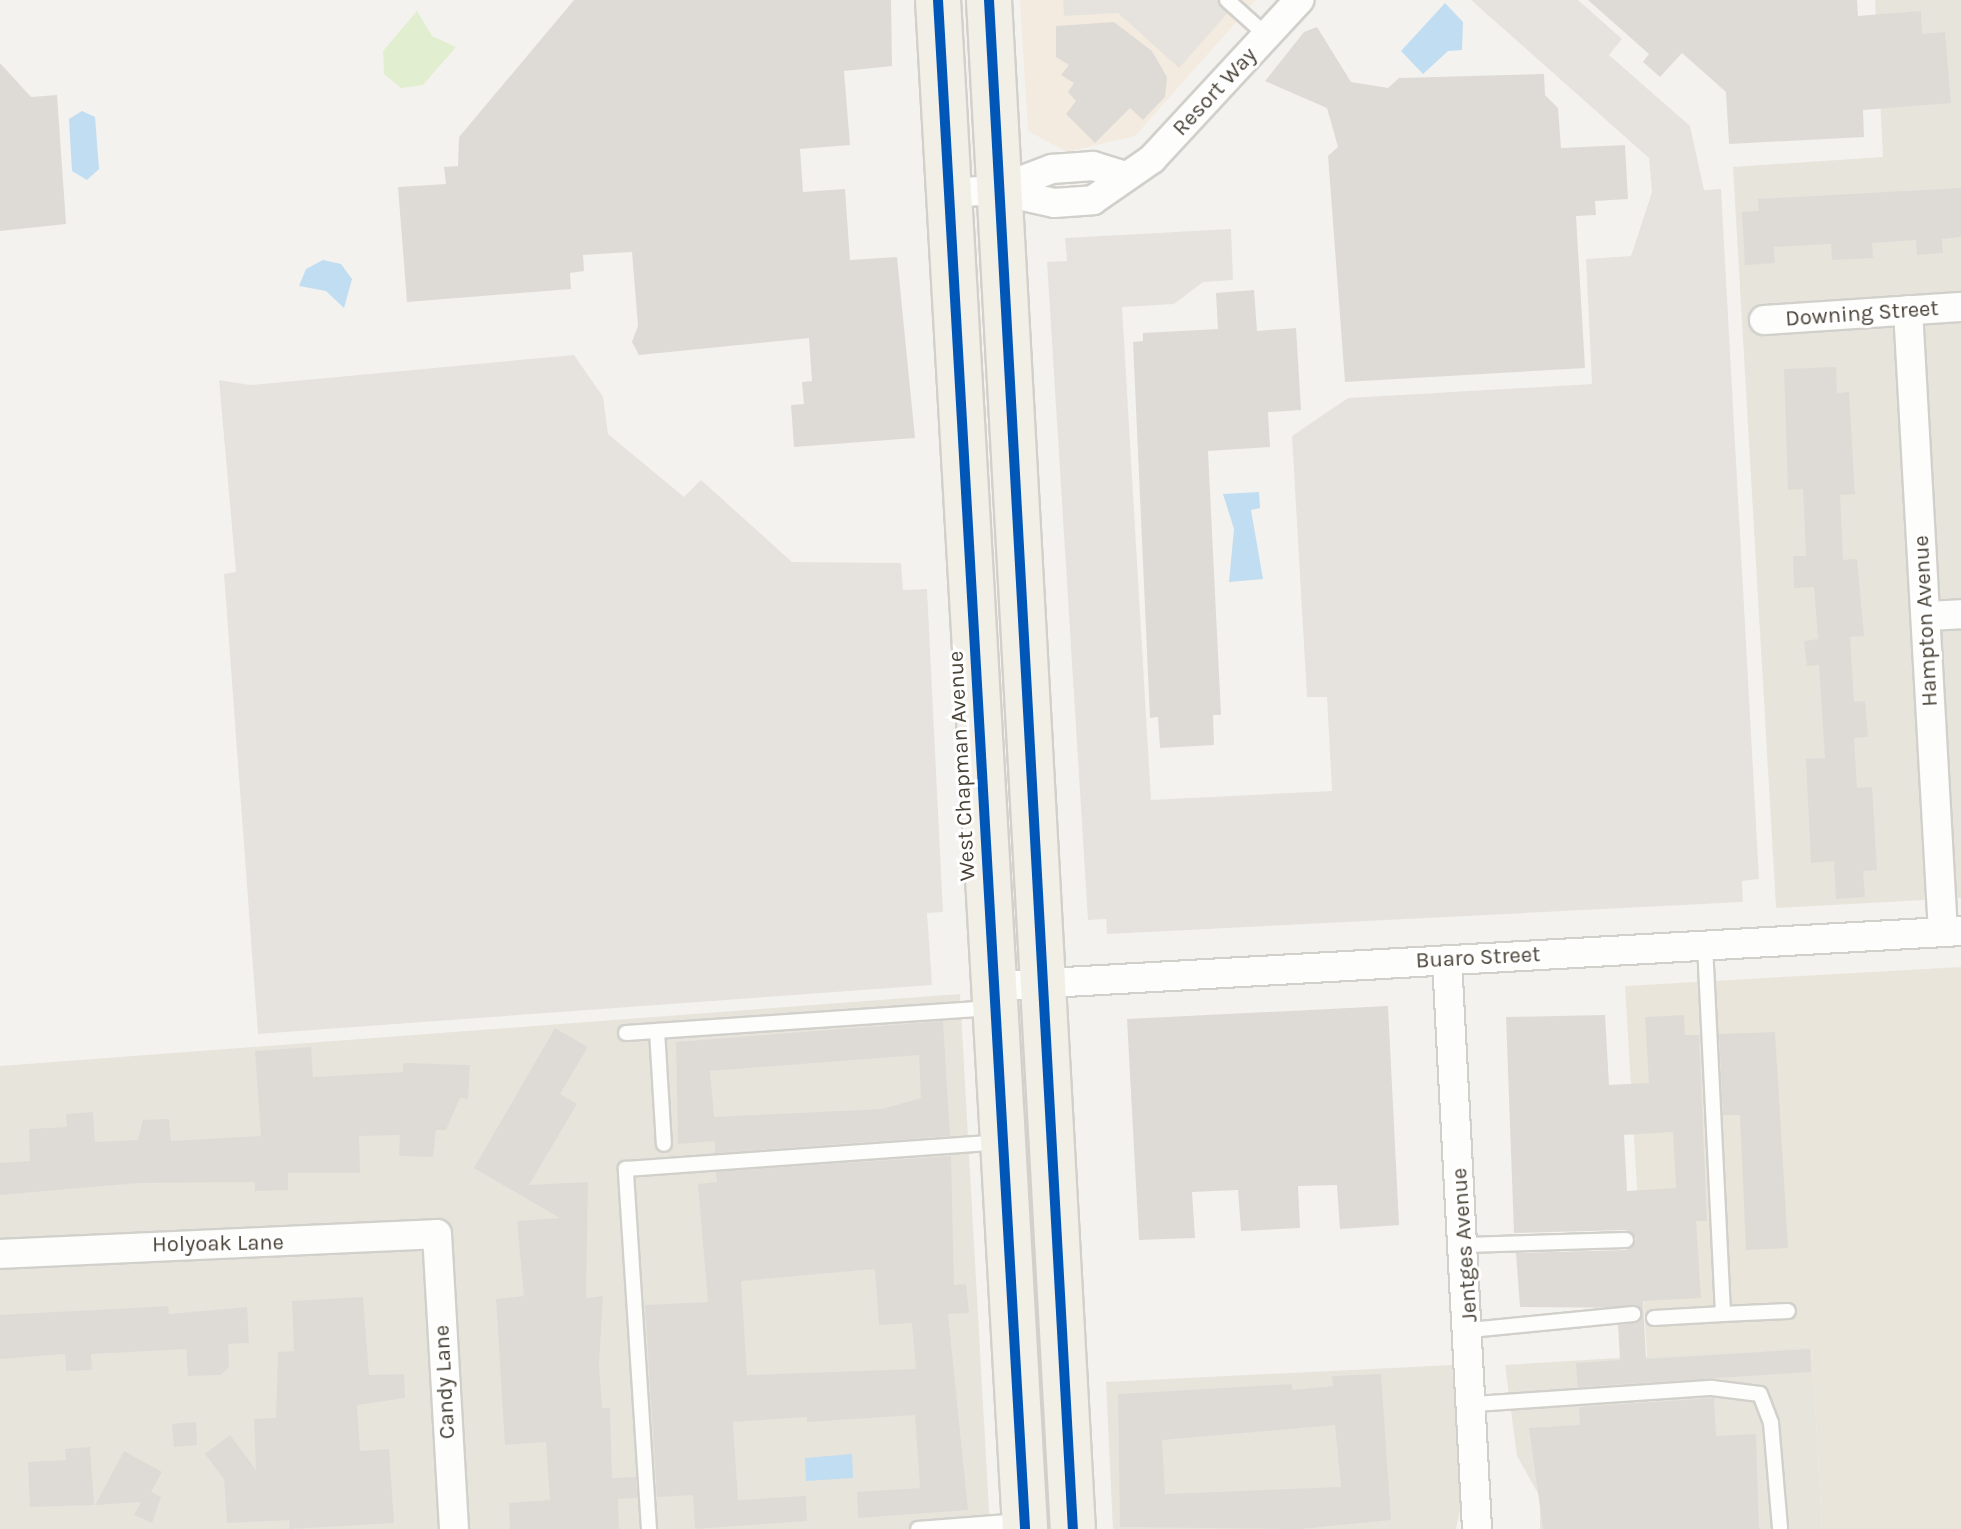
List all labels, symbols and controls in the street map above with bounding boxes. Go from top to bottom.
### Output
street label: Resort Way [1167,42,1263,142]
street label: Downing Street [1784,295,1940,333]
street label: Hampton Avenue [1908,535,1944,707]
street label: West Chapman Avenue [943,650,981,882]
street label: Buaro Street [1415,942,1541,974]
street label: Jentges Avenue [1446,1167,1484,1323]
street label: Holyoak Lane [152,1230,284,1258]
street label: Candy Lane [429,1324,461,1440]

